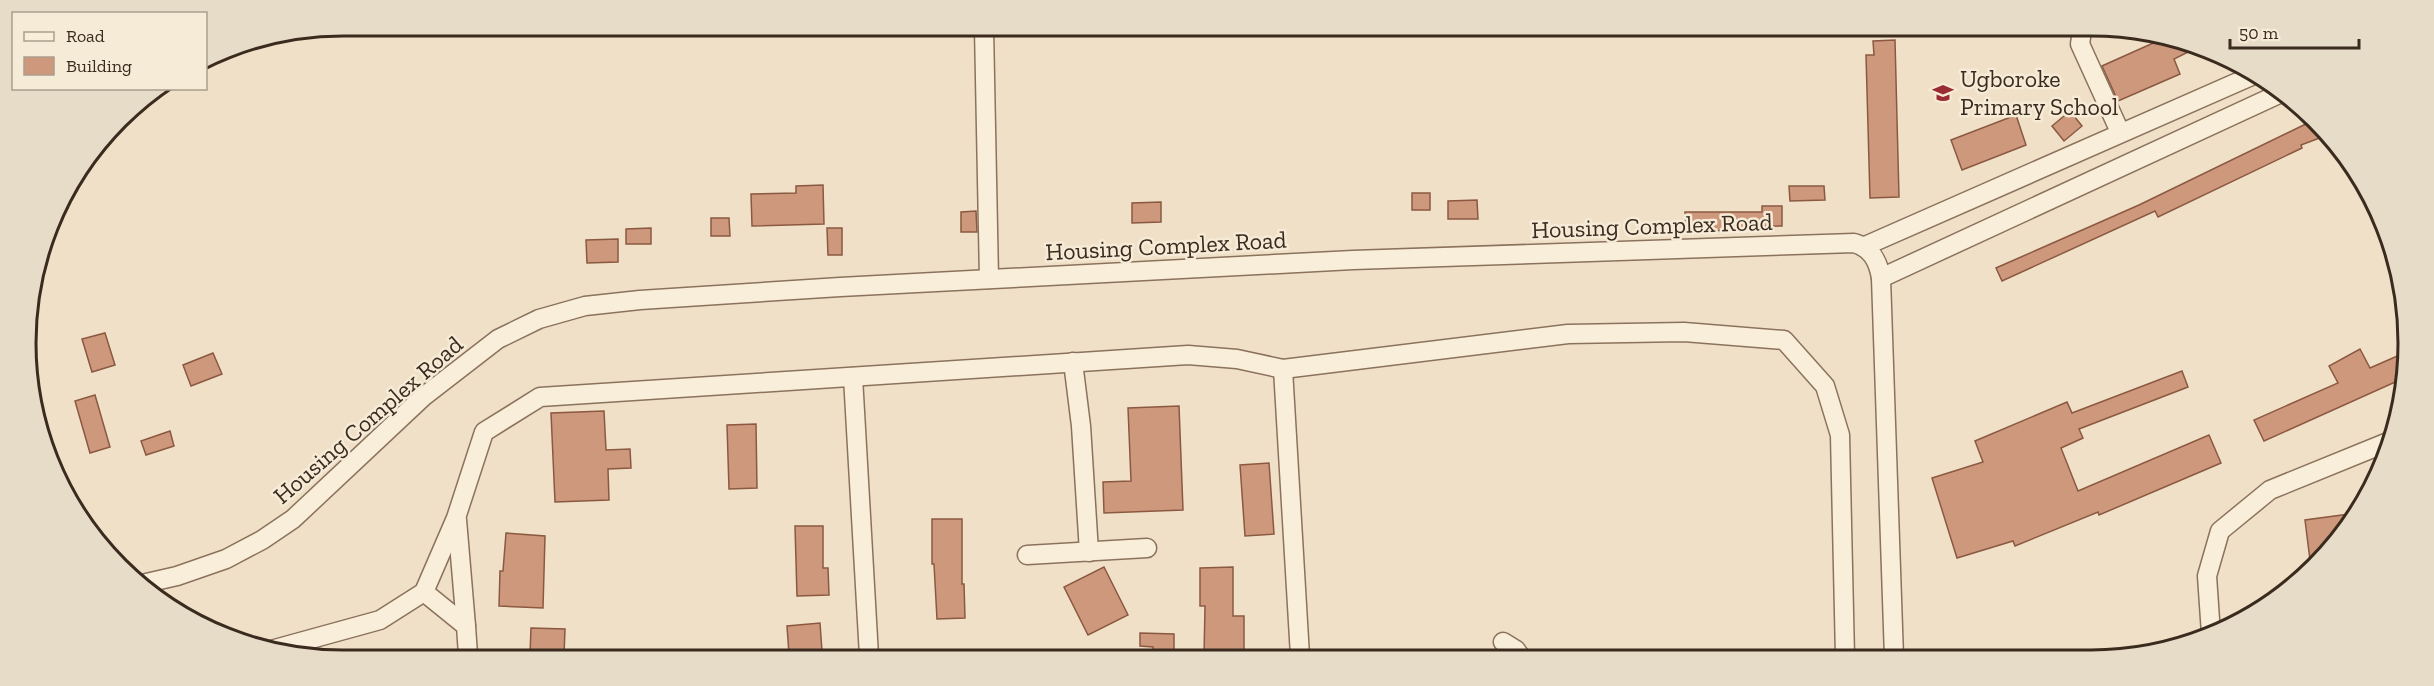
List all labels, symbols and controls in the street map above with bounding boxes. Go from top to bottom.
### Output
legend [12,12,207,90]
scale bar [2230,12,2359,50]
text: 50 m [2239,22,2279,44]
text: Road [66,25,105,47]
text: Building [66,55,132,77]
place label: Ugboroke Primary School [1960,64,2118,121]
school or university icon: Ugboroke Primary School [1931,81,1955,105]
street label: Housing Complex Road [1531,207,1773,244]
street label: Housing Complex Road [1045,225,1287,266]
street label: Housing Complex Road [267,329,468,510]

